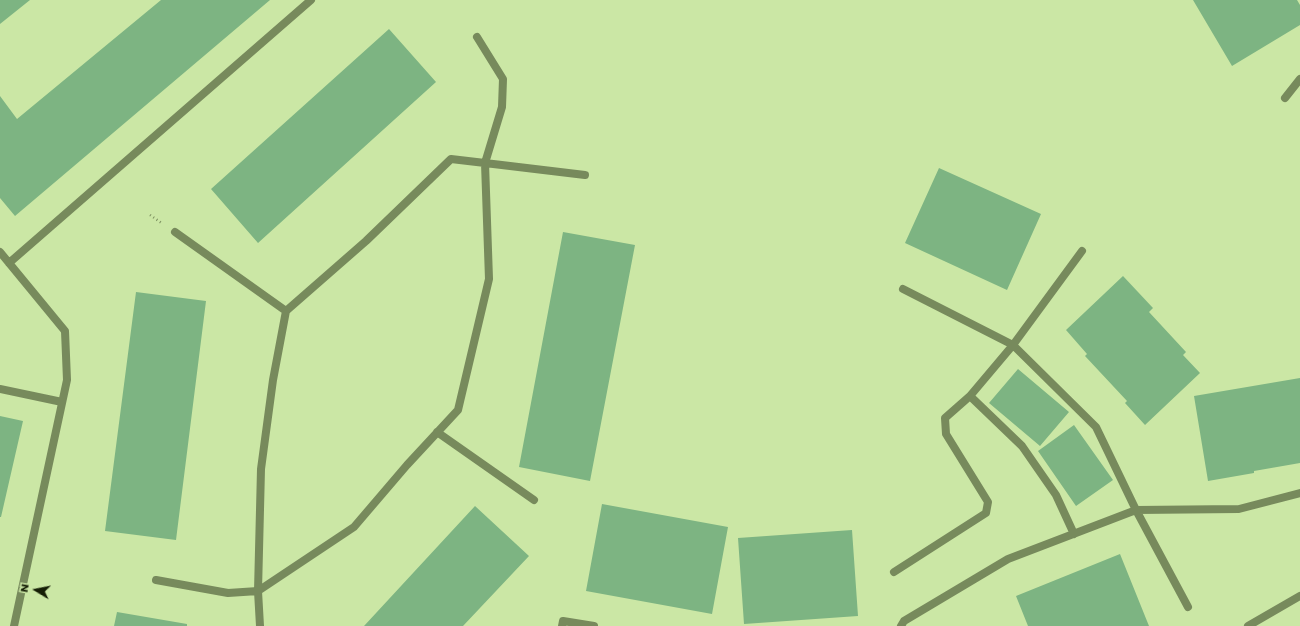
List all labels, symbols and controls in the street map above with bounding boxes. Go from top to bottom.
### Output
north arrow [16,570,56,610]
text: N [16,582,33,593]

